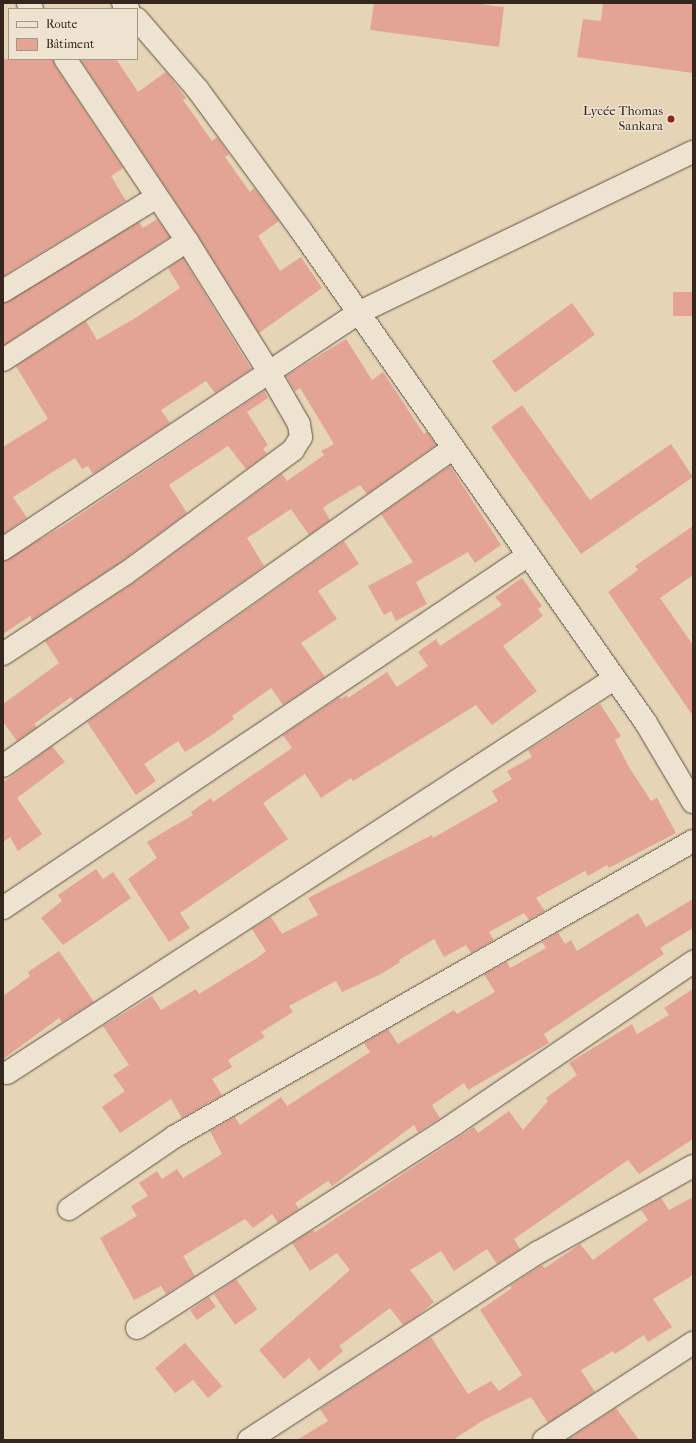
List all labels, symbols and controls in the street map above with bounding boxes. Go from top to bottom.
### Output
legend [8,8,138,60]
text: Route [46,17,78,31]
text: Bâtiment [46,37,94,51]
place label: Lycée Thomas Sankara [583,104,663,135]
marker: Lycée Thomas Sankara [666,114,676,124]

